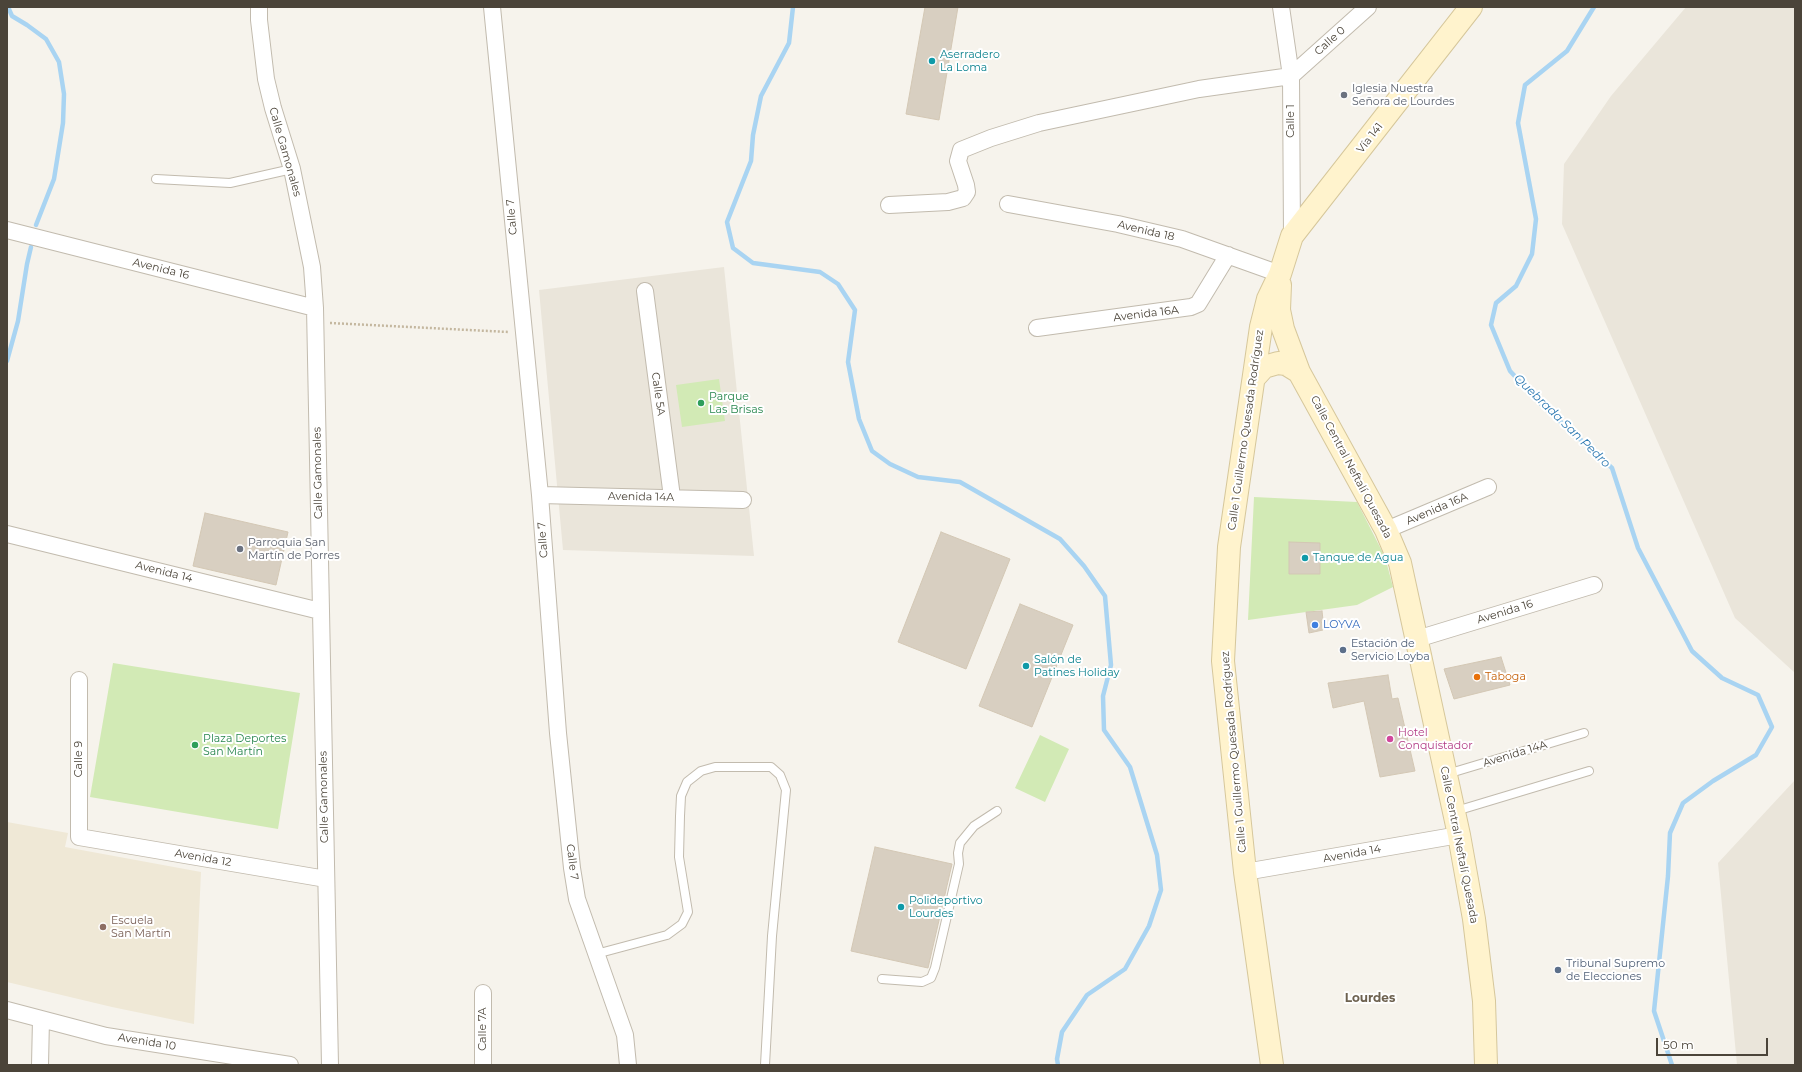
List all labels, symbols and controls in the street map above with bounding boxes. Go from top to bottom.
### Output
street label: Calle 0 [1312,24,1348,58]
place label: Aserradero La Loma [940,48,1000,74]
marker: Aserradero La Loma [927,56,937,66]
place label: Iglesia Nuestra Señora de Lourdes [1352,82,1454,108]
marker: Iglesia Nuestra Señora de Lourdes [1339,90,1349,100]
street label: Calle 1 [1284,104,1298,138]
street label: Calle Gamonales [266,106,304,198]
street label: Vía 141 [1354,120,1386,156]
street label: Calle 7 [504,198,520,236]
street label: Avenida 18 [1116,218,1176,244]
street label: Avenida 16 [131,256,191,282]
street label: Avenida 16A [1112,303,1180,325]
street label: Calle 1 Guillermo Quesada Rodríguez [1225,329,1267,531]
street label: Calle 5A [648,371,668,417]
water label: Quebrada San Pedro [1511,371,1613,471]
place label: Parque Las Brisas [709,390,763,416]
street label: Calle Central Neftalí Quesada [1308,393,1394,541]
marker: Parque Las Brisas [696,398,706,408]
street label: Calle Gamonales [311,427,325,519]
street label: Avenida 14A [608,490,674,504]
street label: Avenida 16A [1404,490,1470,528]
street label: Calle 7 [535,522,551,558]
place label: Parroquia San Martín de Porres [248,536,340,562]
marker: Parroquia San Martín de Porres [235,544,245,554]
place label: Tanque de Agua [1313,551,1404,565]
marker: Tanque de Agua [1300,553,1310,563]
street label: Avenida 14 [134,559,194,585]
street label: Avenida 16 [1475,597,1535,627]
place label: LOYVA [1323,618,1360,632]
marker: LOYVA [1310,620,1320,630]
place label: Estación de Servicio Loyba [1351,637,1430,663]
marker: Estación de Servicio Loyba [1338,645,1348,655]
street label: Calle 1 Guillermo Quesada Rodríguez [1219,651,1249,853]
place label: Salón de Patines Holiday [1034,653,1119,679]
marker: Salón de Patines Holiday [1021,661,1031,671]
place label: Taboga [1485,670,1526,684]
marker: Taboga [1472,672,1482,682]
place label: Hotel Conquistador [1398,726,1473,752]
place label: Plaza Deportes San Martín [203,732,286,758]
marker: Hotel Conquistador [1385,734,1395,744]
street label: Avenida 14A [1481,738,1549,770]
marker: Plaza Deportes San Martín [190,740,200,750]
street label: Calle 9 [72,741,86,777]
street label: Calle Gamonales [317,751,331,843]
street label: Calle Central Neftalí Quesada [1437,765,1481,925]
street label: Avenida 14 [1322,842,1382,866]
street label: Calle 7 [563,843,581,881]
street label: Avenida 12 [174,847,232,869]
place label: Polideportivo Lourdes [909,894,983,920]
marker: Polideportivo Lourdes [896,902,906,912]
place label: Escuela San Martín [111,914,171,940]
marker: Escuela San Martín [98,922,108,932]
place label: Tribunal Supremo de Elecciones [1566,957,1665,983]
marker: Tribunal Supremo de Elecciones [1553,965,1563,975]
district label: Lourdes [1345,991,1395,1005]
street label: Calle 7A [476,1007,490,1051]
scale bar [1658,1030,1770,1056]
street label: Avenida 10 [117,1031,177,1053]
text: 50 m [1663,1037,1694,1052]

